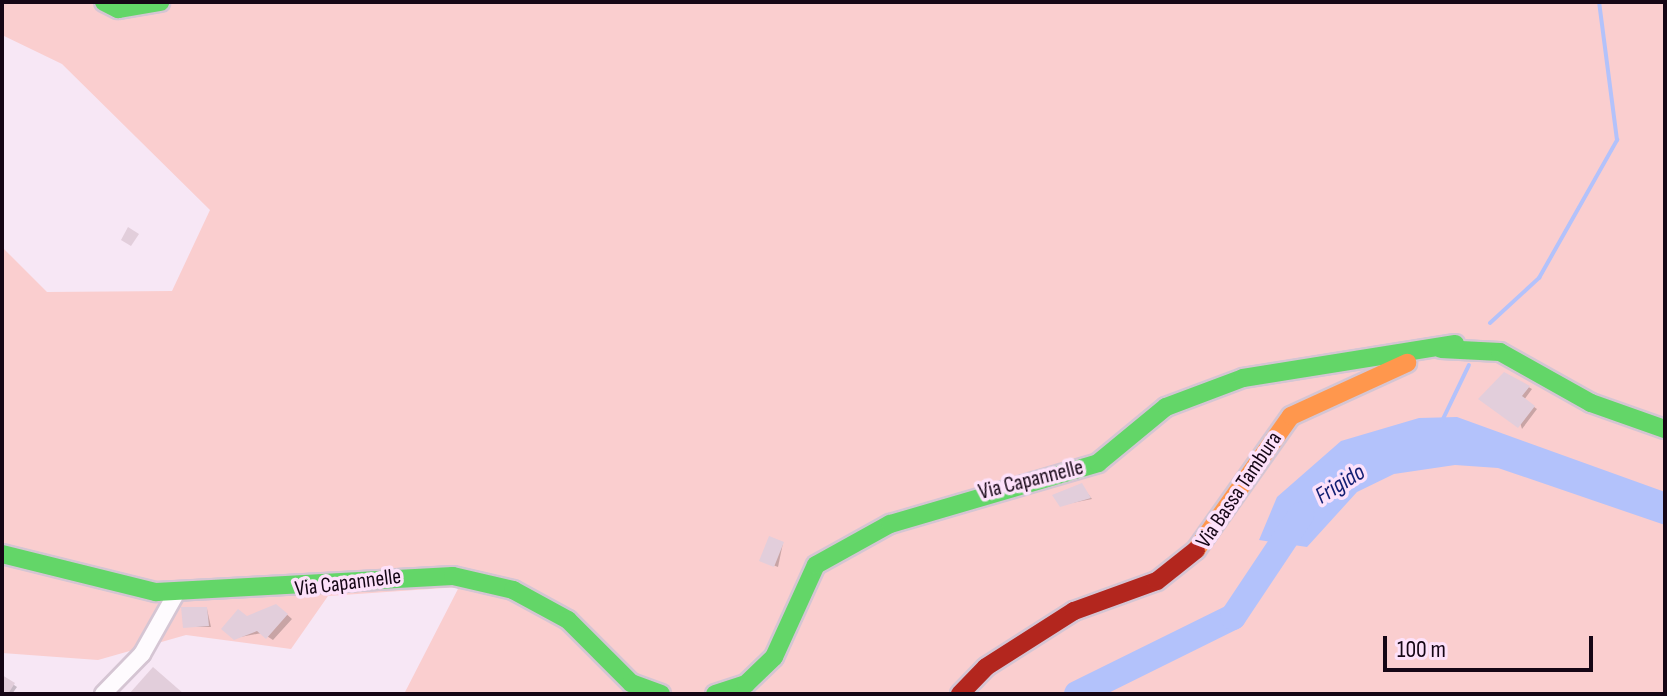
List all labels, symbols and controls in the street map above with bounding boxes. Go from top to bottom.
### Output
street label: Via Bassa Tambura [1190,427,1288,553]
street label: Via Capannelle [976,454,1086,506]
water label: Frigido [1310,458,1370,510]
street label: Via Capannelle [293,563,403,603]
scale bar [1387,620,1597,670]
text: 100 m [1397,635,1446,664]

